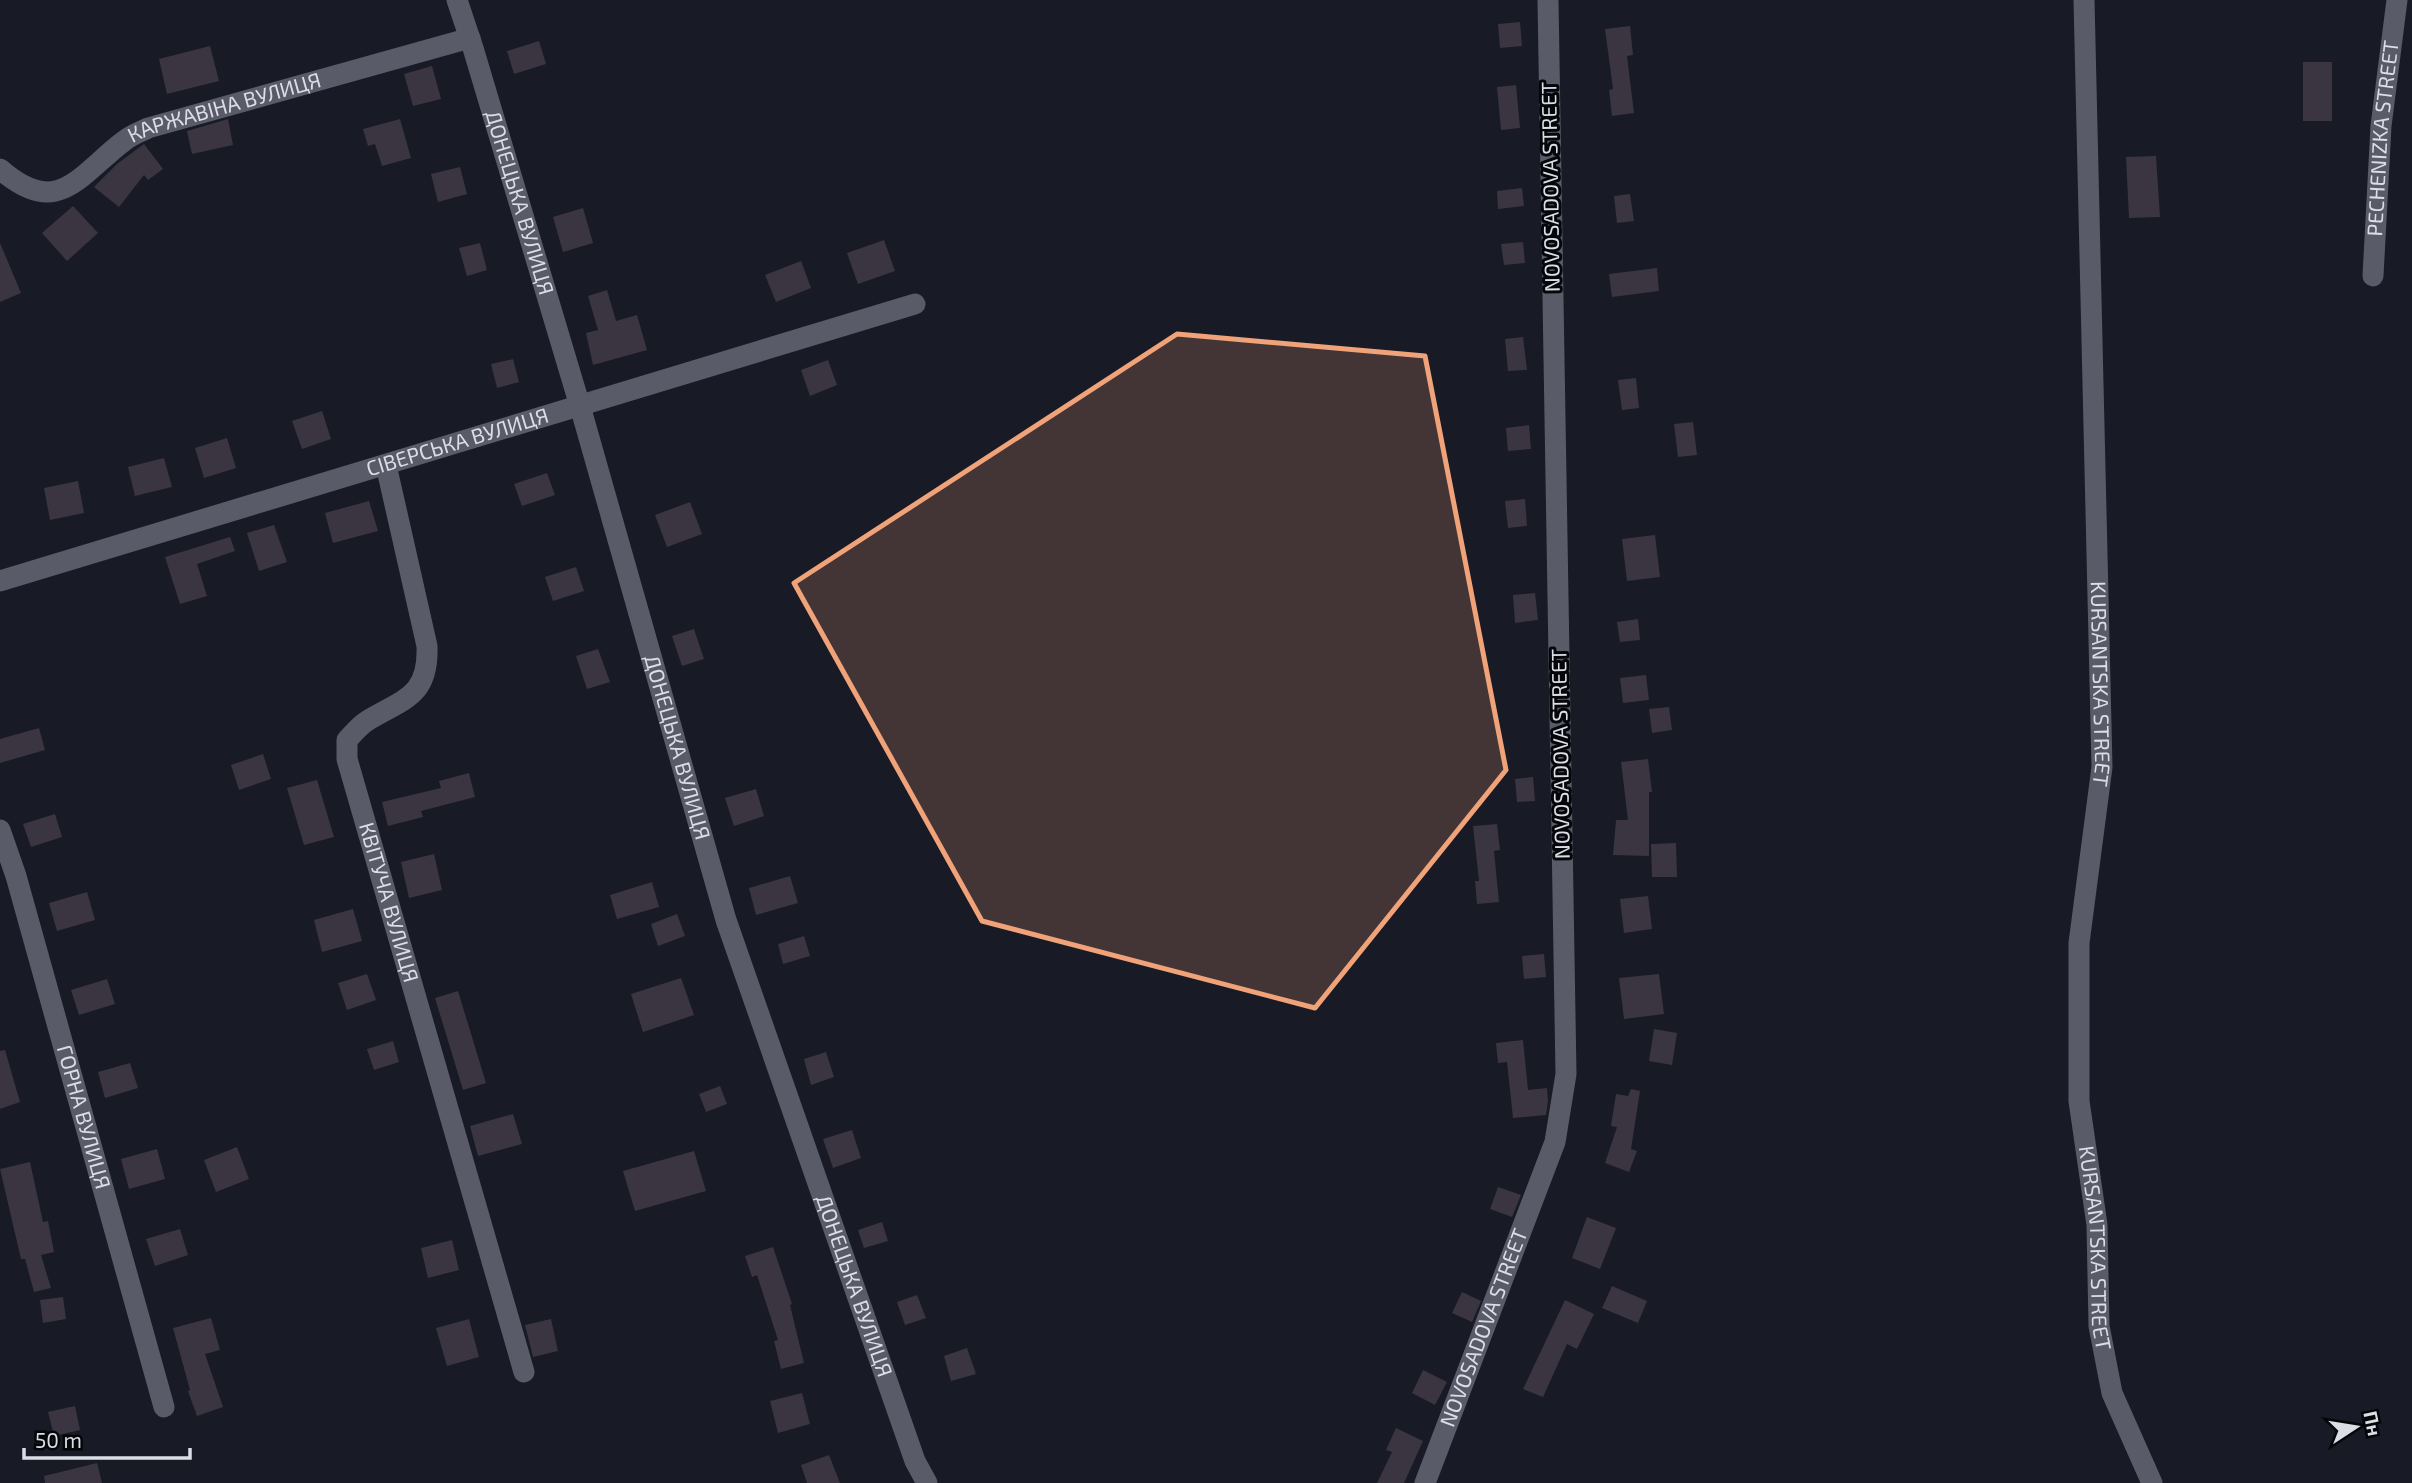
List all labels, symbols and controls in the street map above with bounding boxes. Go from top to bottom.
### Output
street label: PECHENIZKA STREET [2361,39,2403,237]
street label: КАРЖАВІНА ВУЛИЦЯ [123,66,323,147]
street label: NOVOSADOVA STREET [1535,82,1564,292]
street label: ДОНЕЦЬКА ВУЛИЦЯ [481,107,560,297]
street label: СІВЕРСЬКА ВУЛИЦЯ [363,402,551,480]
street label: KURSANTSKA STREET [2087,581,2116,788]
street label: NOVOSADOVA STREET [1545,649,1574,859]
street label: ДОНЕЦЬКА ВУЛИЦЯ [640,651,717,842]
street label: КВІТУЧА ВУЛИЦЯ [355,819,425,985]
street label: ГОРНА ВУЛИЦЯ [53,1042,117,1191]
street label: KURSANTSKA STREET [2075,1144,2117,1352]
street label: ДОНЕЦЬКА ВУЛИЦЯ [812,1191,899,1380]
street label: NOVOSADOVA STREET [1434,1225,1532,1430]
north arrow [2321,1392,2391,1462]
text: Пн [2359,1409,2387,1438]
scale bar [24,1416,191,1460]
text: 50 m [35,1427,82,1452]

